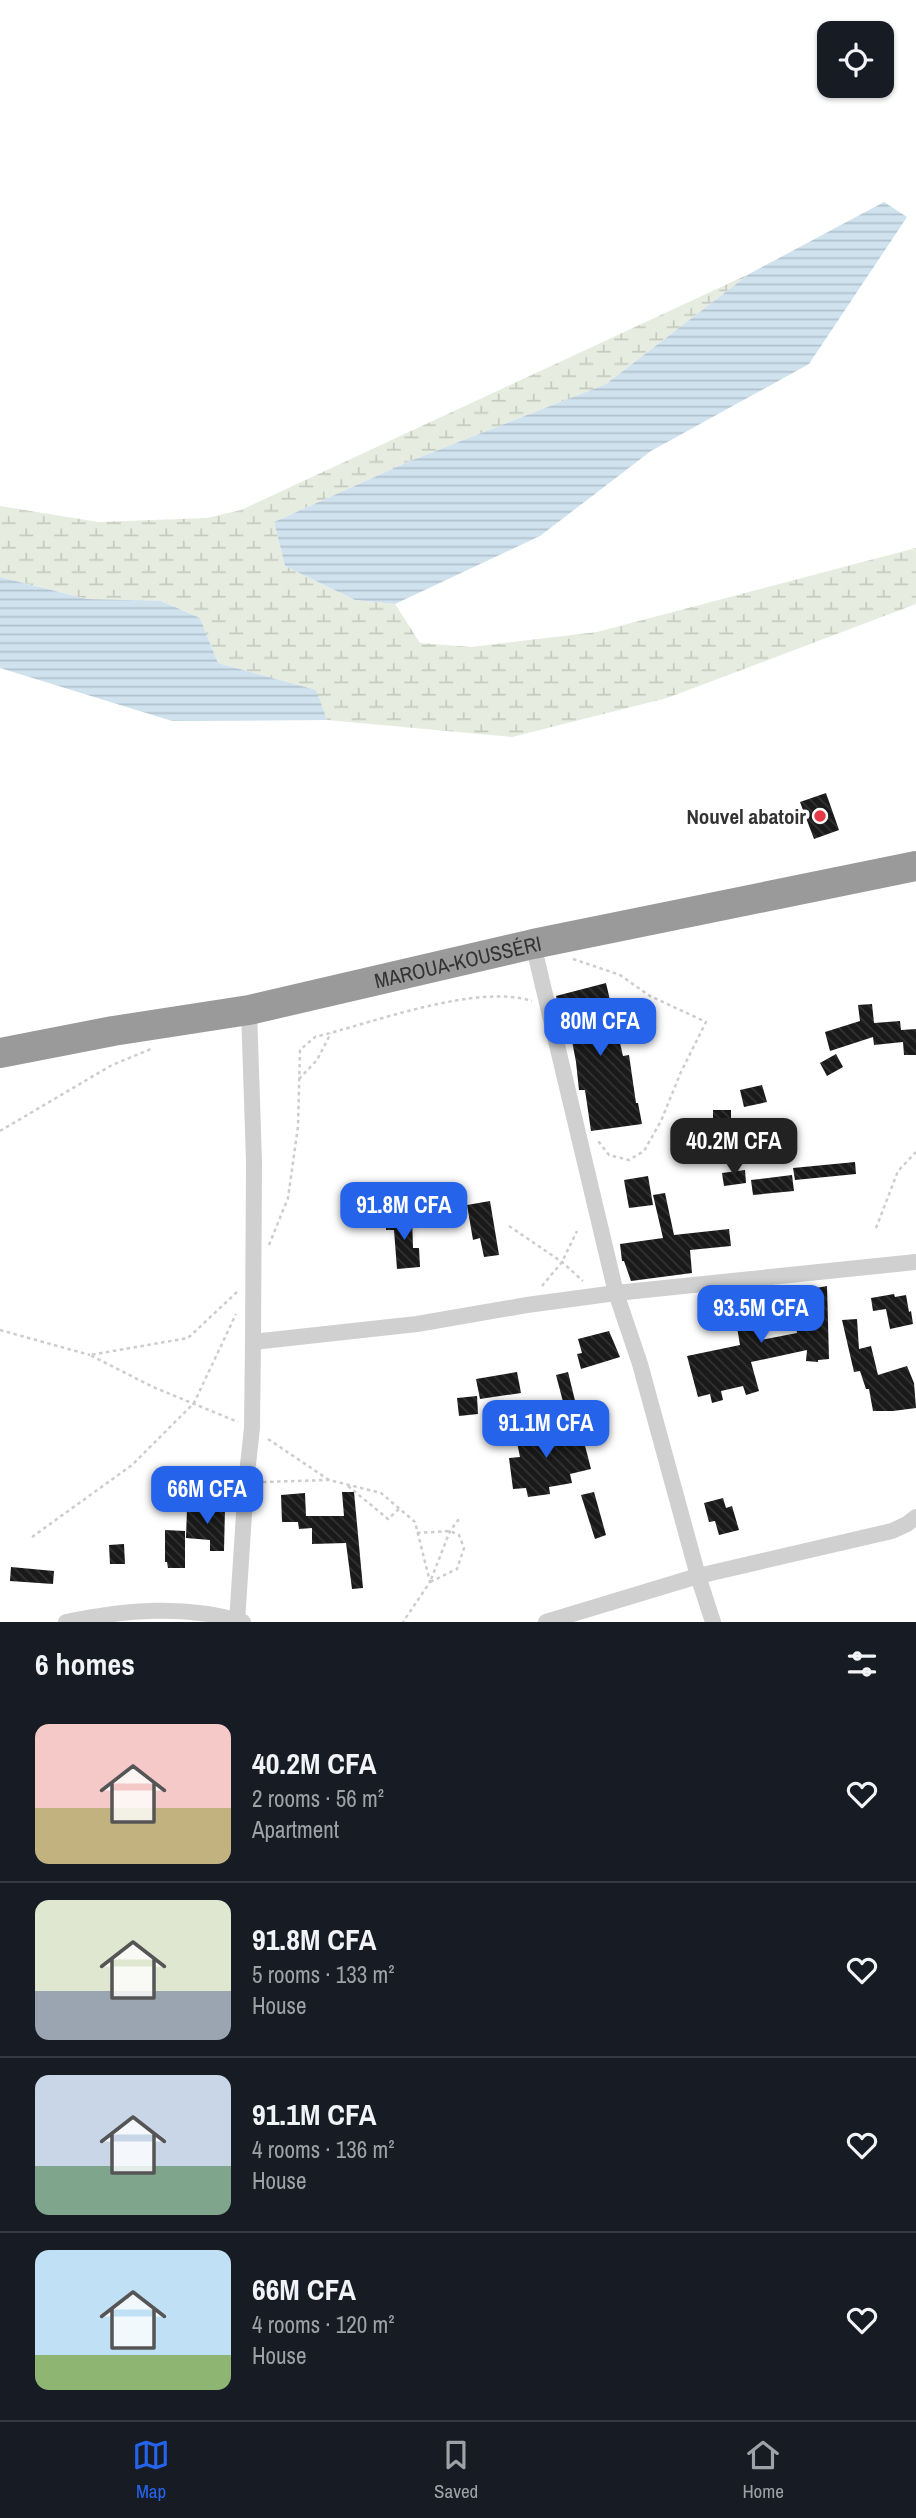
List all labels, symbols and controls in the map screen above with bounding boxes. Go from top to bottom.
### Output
map controls [817,21,894,98]
button: locate [817,21,894,98]
place label: Nouvel abatoir [686,802,806,831]
marker: Nouvel abatoir [812,808,828,824]
street label: MAROUA-KOUSSÉRI [371,928,544,995]
pin: 80M CFA [535,998,665,1058]
text: 80M CFA [560,1005,640,1036]
pin: 40.2M CFA [654,1118,814,1178]
text: 40.2M CFA [686,1125,782,1156]
pin: 91.8M CFA [324,1182,484,1242]
text: 91.8M CFA [356,1189,452,1220]
pin: 93.5M CFA [681,1286,841,1345]
text: 93.5M CFA [713,1292,809,1323]
pin: 91.1M CFA [466,1400,626,1460]
text: 91.1M CFA [498,1407,594,1438]
pin: 66M CFA [142,1466,272,1526]
text: 66M CFA [167,1473,247,1504]
text: 6 homes [35,1644,135,1684]
icon: filters [843,1645,881,1683]
text: 40.2M CFA [252,1743,376,1783]
icon: home [91,1752,175,1836]
icon: heart [843,1775,881,1813]
text: 2 rooms · 56 m² [252,1783,384,1814]
text: Apartment [252,1814,339,1845]
text: 91.8M CFA [252,1919,376,1959]
icon: home [91,1928,175,2012]
icon: heart [843,1951,881,1989]
text: 5 rooms · 133 m² [252,1959,395,1990]
text: House [252,1990,307,2021]
text: 91.1M CFA [252,2094,376,2134]
icon: home [91,2103,175,2187]
icon: heart [843,2126,881,2164]
text: 4 rooms · 136 m² [252,2134,395,2165]
text: House [252,2165,307,2196]
text: 66M CFA [252,2269,356,2309]
icon: home [91,2278,175,2362]
icon: heart [843,2301,881,2339]
text: 4 rooms · 120 m² [252,2309,395,2340]
text: House [252,2340,307,2371]
tab: Map [132,2436,170,2504]
tab: Saved [434,2436,478,2504]
tab: Home [742,2436,784,2504]

